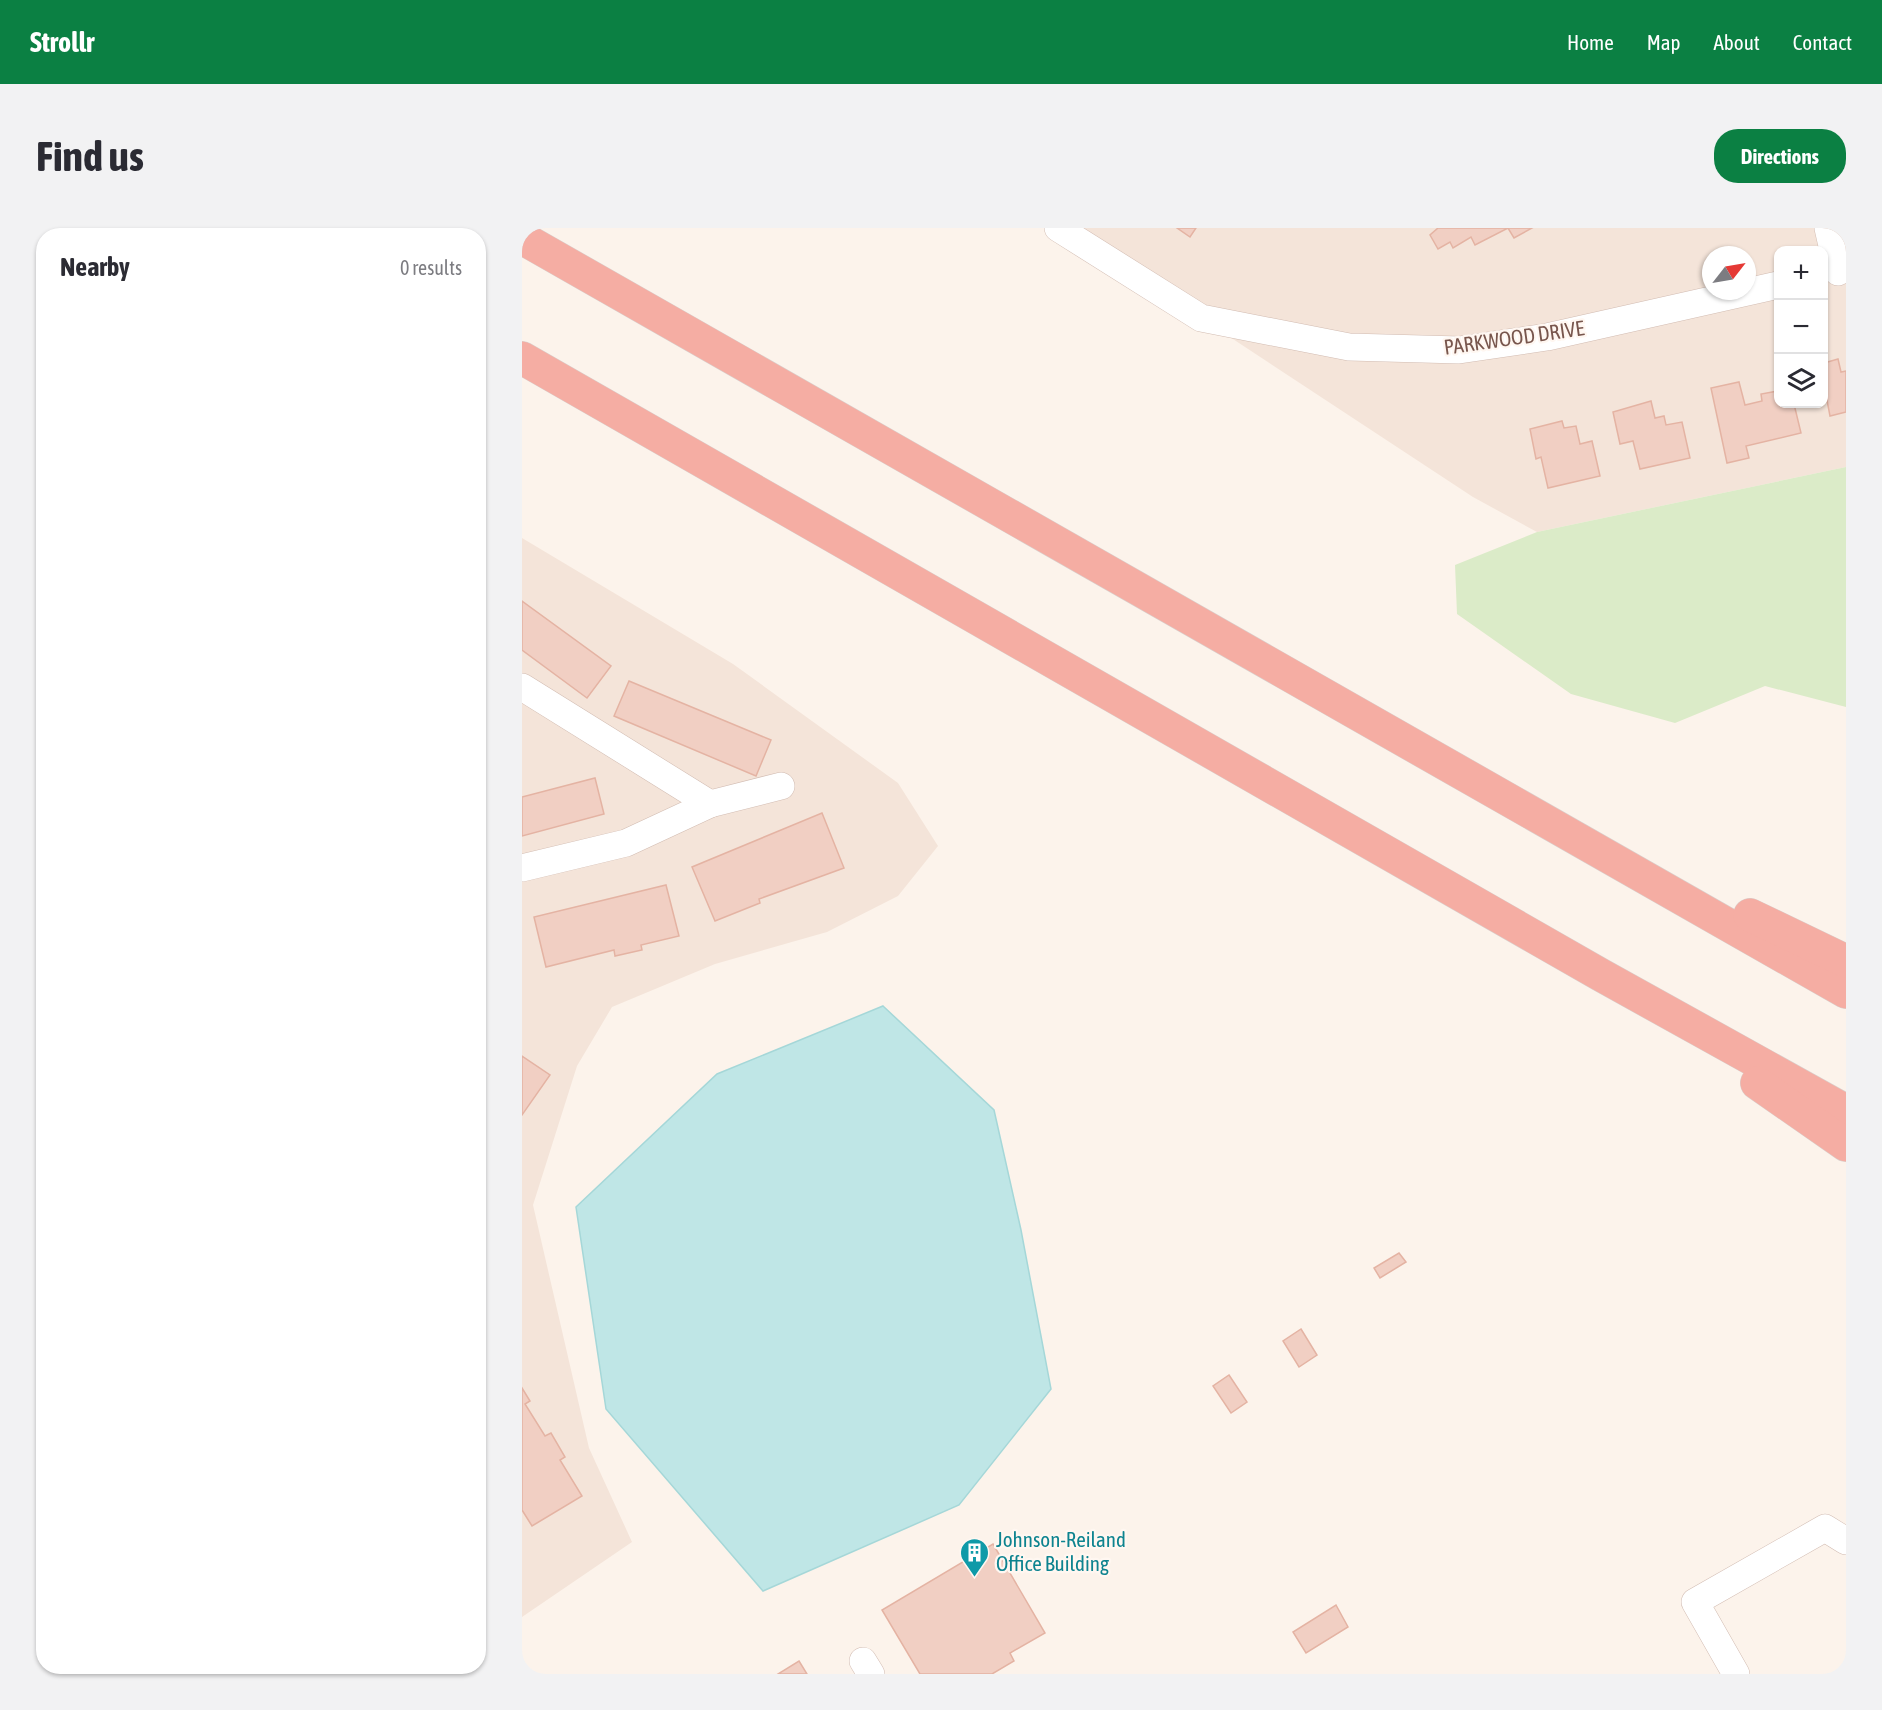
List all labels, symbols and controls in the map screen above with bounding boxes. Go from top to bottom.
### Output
text: Strollr [30,26,94,58]
text: Home [1567,30,1614,54]
text: Map [1647,30,1681,54]
text: About [1714,30,1760,54]
text: Contact [1793,30,1852,54]
button: Directions [1714,129,1846,183]
text: Find us [36,132,144,180]
north arrow [1702,246,1756,300]
map controls [1774,246,1828,408]
button: + [1774,246,1828,300]
text: Nearby [60,252,130,282]
text: 0 results [400,256,462,279]
button: − [1774,300,1828,354]
street label: PARKWOOD DRIVE [1442,315,1586,359]
button: layers [1774,354,1828,408]
place label: Johnson-Reiland Office Building [996,1527,1126,1575]
building icon: Johnson-Reiland Office Building [959,1536,991,1578]

